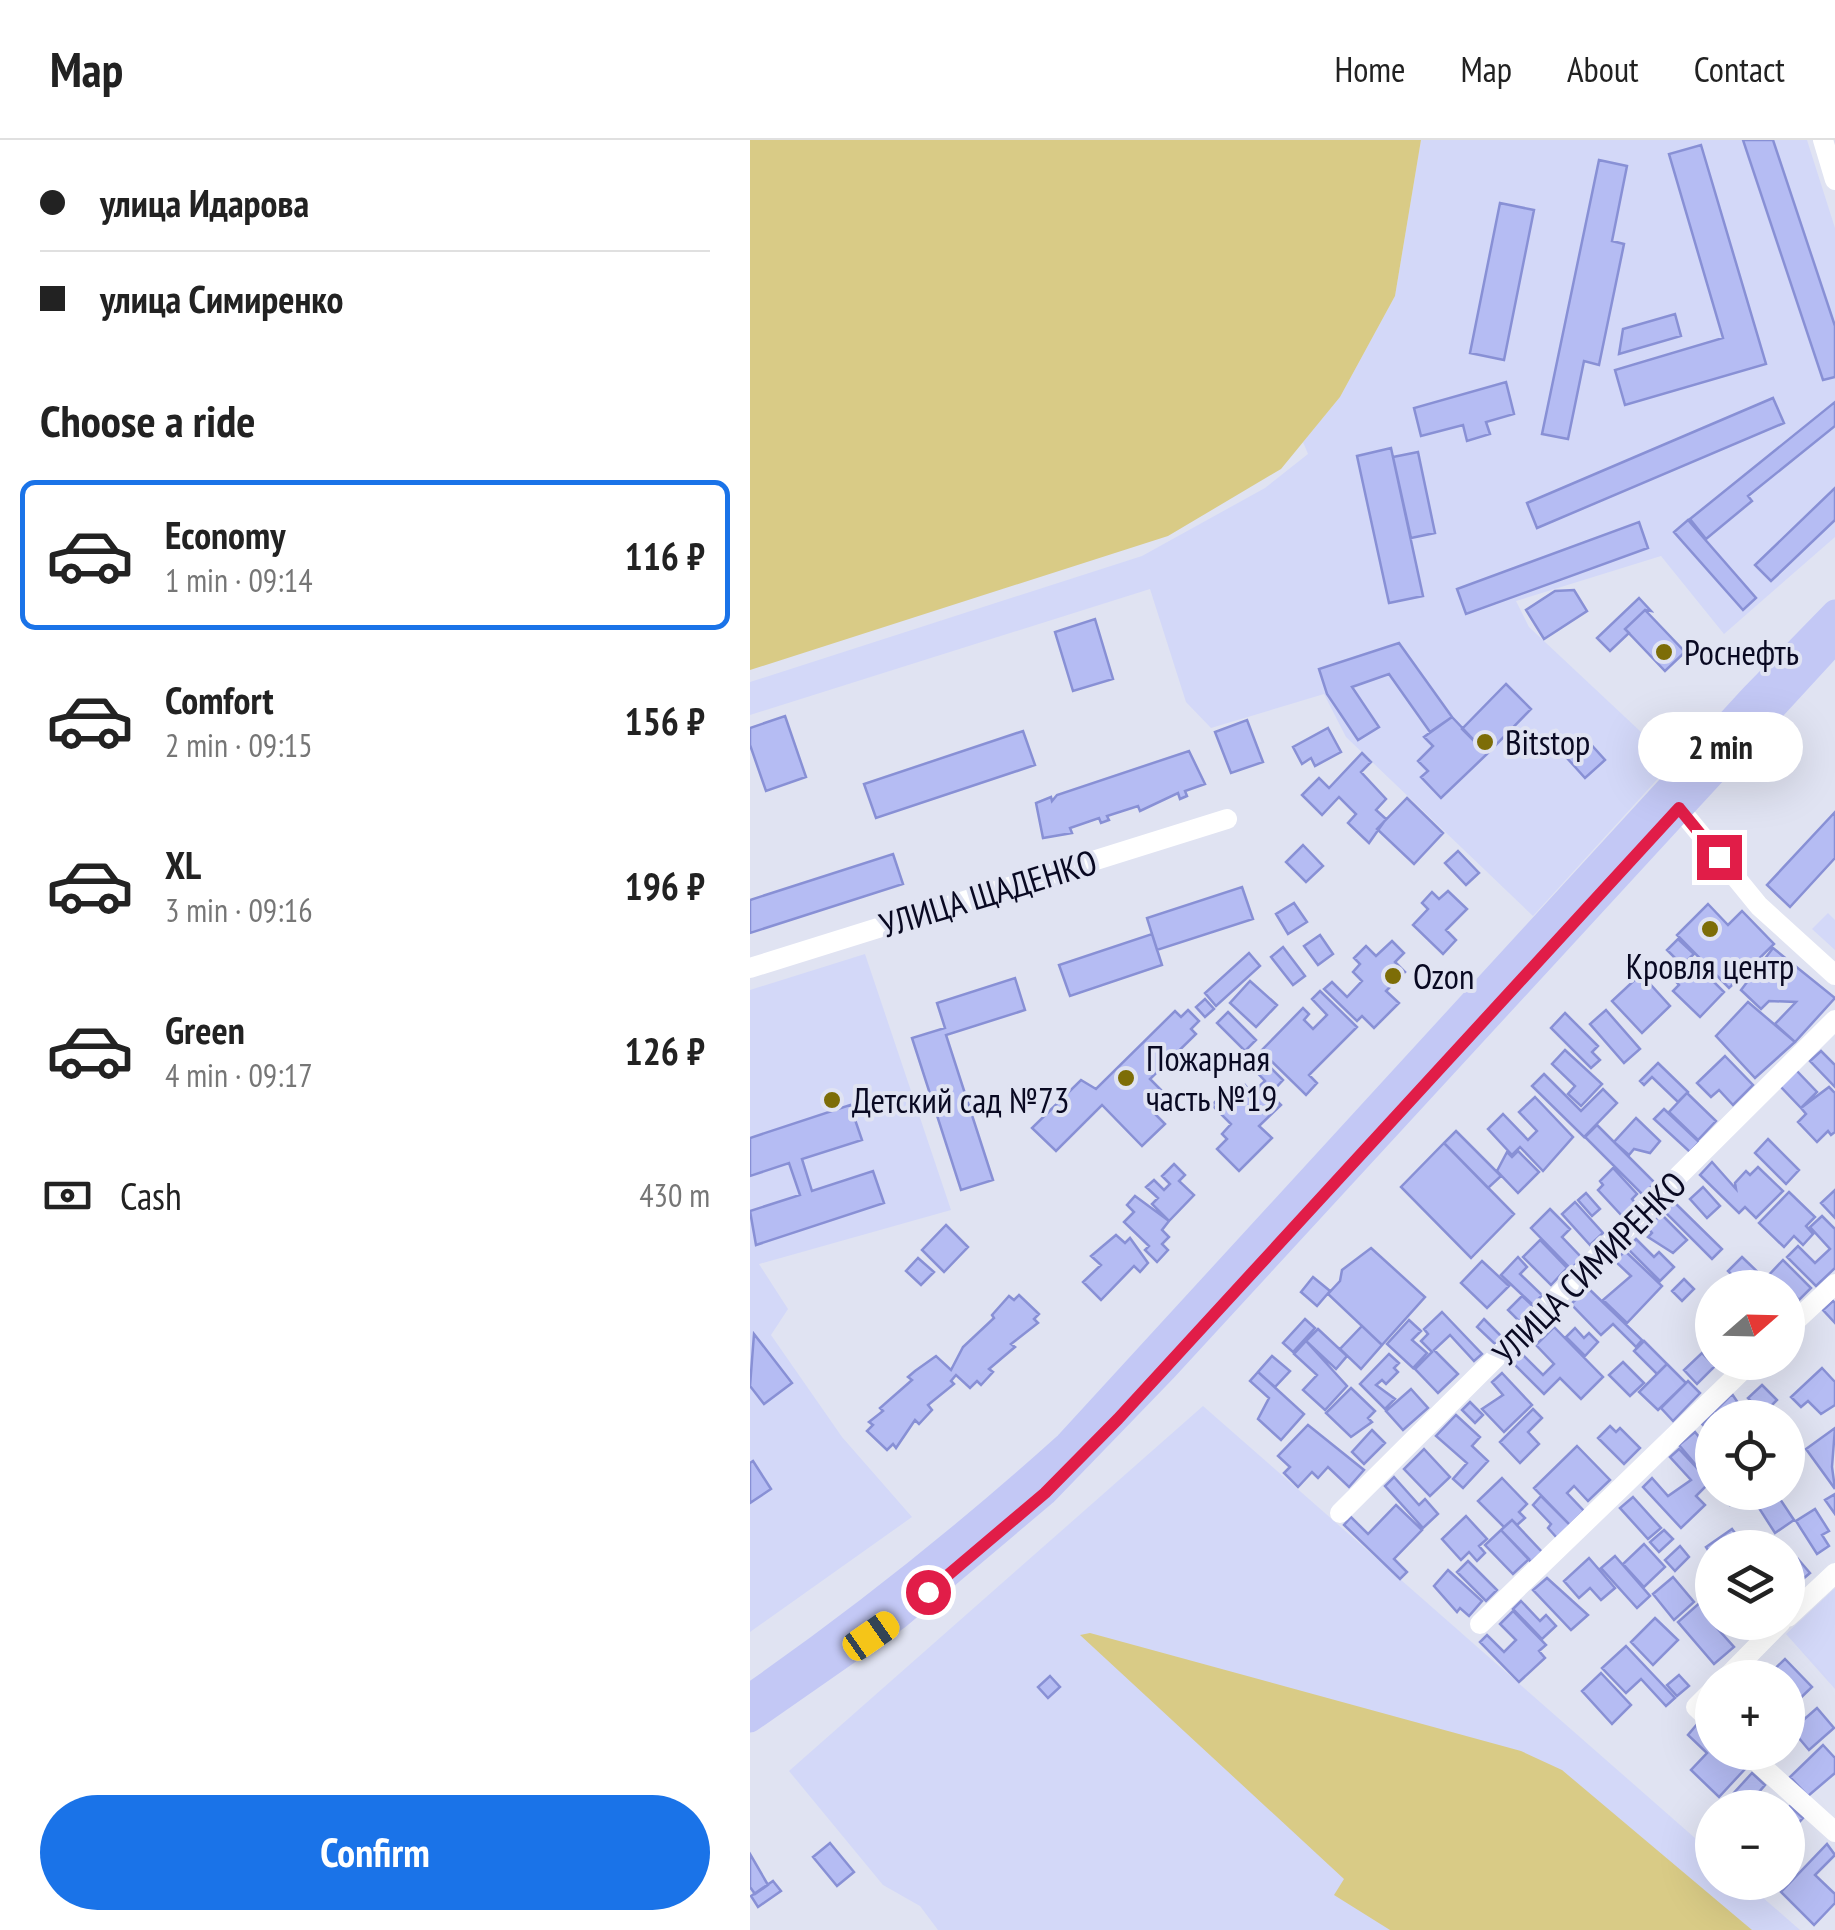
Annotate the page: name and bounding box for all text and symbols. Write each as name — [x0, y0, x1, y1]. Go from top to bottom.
text: Map — [50, 38, 123, 100]
text: Home — [1334, 46, 1406, 92]
text: Map — [1461, 46, 1512, 92]
text: About — [1567, 46, 1639, 92]
text: Contact — [1694, 46, 1785, 92]
text: улица Идарова — [100, 178, 309, 227]
text: улица Симиренко — [100, 274, 343, 323]
text: Choose a ride — [40, 391, 255, 449]
icon: car — [45, 510, 135, 600]
text: Economy — [165, 510, 285, 559]
text: 116 ₽ — [625, 531, 705, 580]
text: 1 min · 09:14 — [165, 559, 313, 601]
place label: Роснефть — [1684, 629, 1799, 675]
marker: Роснефть — [1653, 641, 1675, 663]
icon: car — [45, 675, 135, 765]
text: Comfort — [165, 675, 274, 724]
text: 156 ₽ — [625, 696, 705, 745]
callout: 2 min — [1636, 712, 1802, 782]
place label: Bitstop — [1505, 719, 1590, 765]
text: 2 min · 09:15 — [165, 724, 313, 766]
text: 2 min — [1688, 726, 1753, 768]
marker: Bitstop — [1474, 731, 1496, 753]
route end — [1697, 835, 1742, 880]
street label: УЛИЦА ЩАДЕНКО — [874, 838, 1102, 948]
icon: car — [45, 840, 135, 930]
text: XL — [165, 840, 201, 889]
text: 196 ₽ — [625, 861, 705, 910]
text: 3 min · 09:16 — [165, 889, 313, 931]
marker: Кровля центр — [1699, 918, 1721, 940]
place label: Кровля центр — [1626, 943, 1794, 989]
place label: Ozon — [1413, 953, 1474, 999]
marker: Ozon — [1382, 965, 1404, 987]
icon: car — [45, 1005, 135, 1095]
text: Green — [165, 1005, 245, 1054]
text: 126 ₽ — [625, 1026, 705, 1075]
place label: Пожарная часть №19 — [1146, 1035, 1277, 1121]
text: 4 min · 09:17 — [165, 1054, 313, 1096]
marker: Пожарная часть №19 — [1115, 1067, 1137, 1089]
place label: Детский сад №73 — [852, 1077, 1069, 1123]
marker: Детский сад №73 — [821, 1089, 843, 1111]
street label: УЛИЦА СИМИРЕНКО — [1482, 1161, 1696, 1375]
icon: cash — [40, 1168, 95, 1223]
text: Cash — [120, 1171, 182, 1220]
text: 430 m — [639, 1174, 710, 1216]
north arrow — [1695, 1270, 1805, 1380]
map controls — [1695, 1270, 1805, 1900]
button: locate — [1695, 1400, 1805, 1510]
button: layers — [1695, 1530, 1805, 1640]
route start — [906, 1570, 951, 1615]
car — [838, 1607, 904, 1665]
button: + — [1695, 1660, 1805, 1770]
button: − — [1695, 1790, 1805, 1900]
button: Confirm — [40, 1795, 710, 1910]

